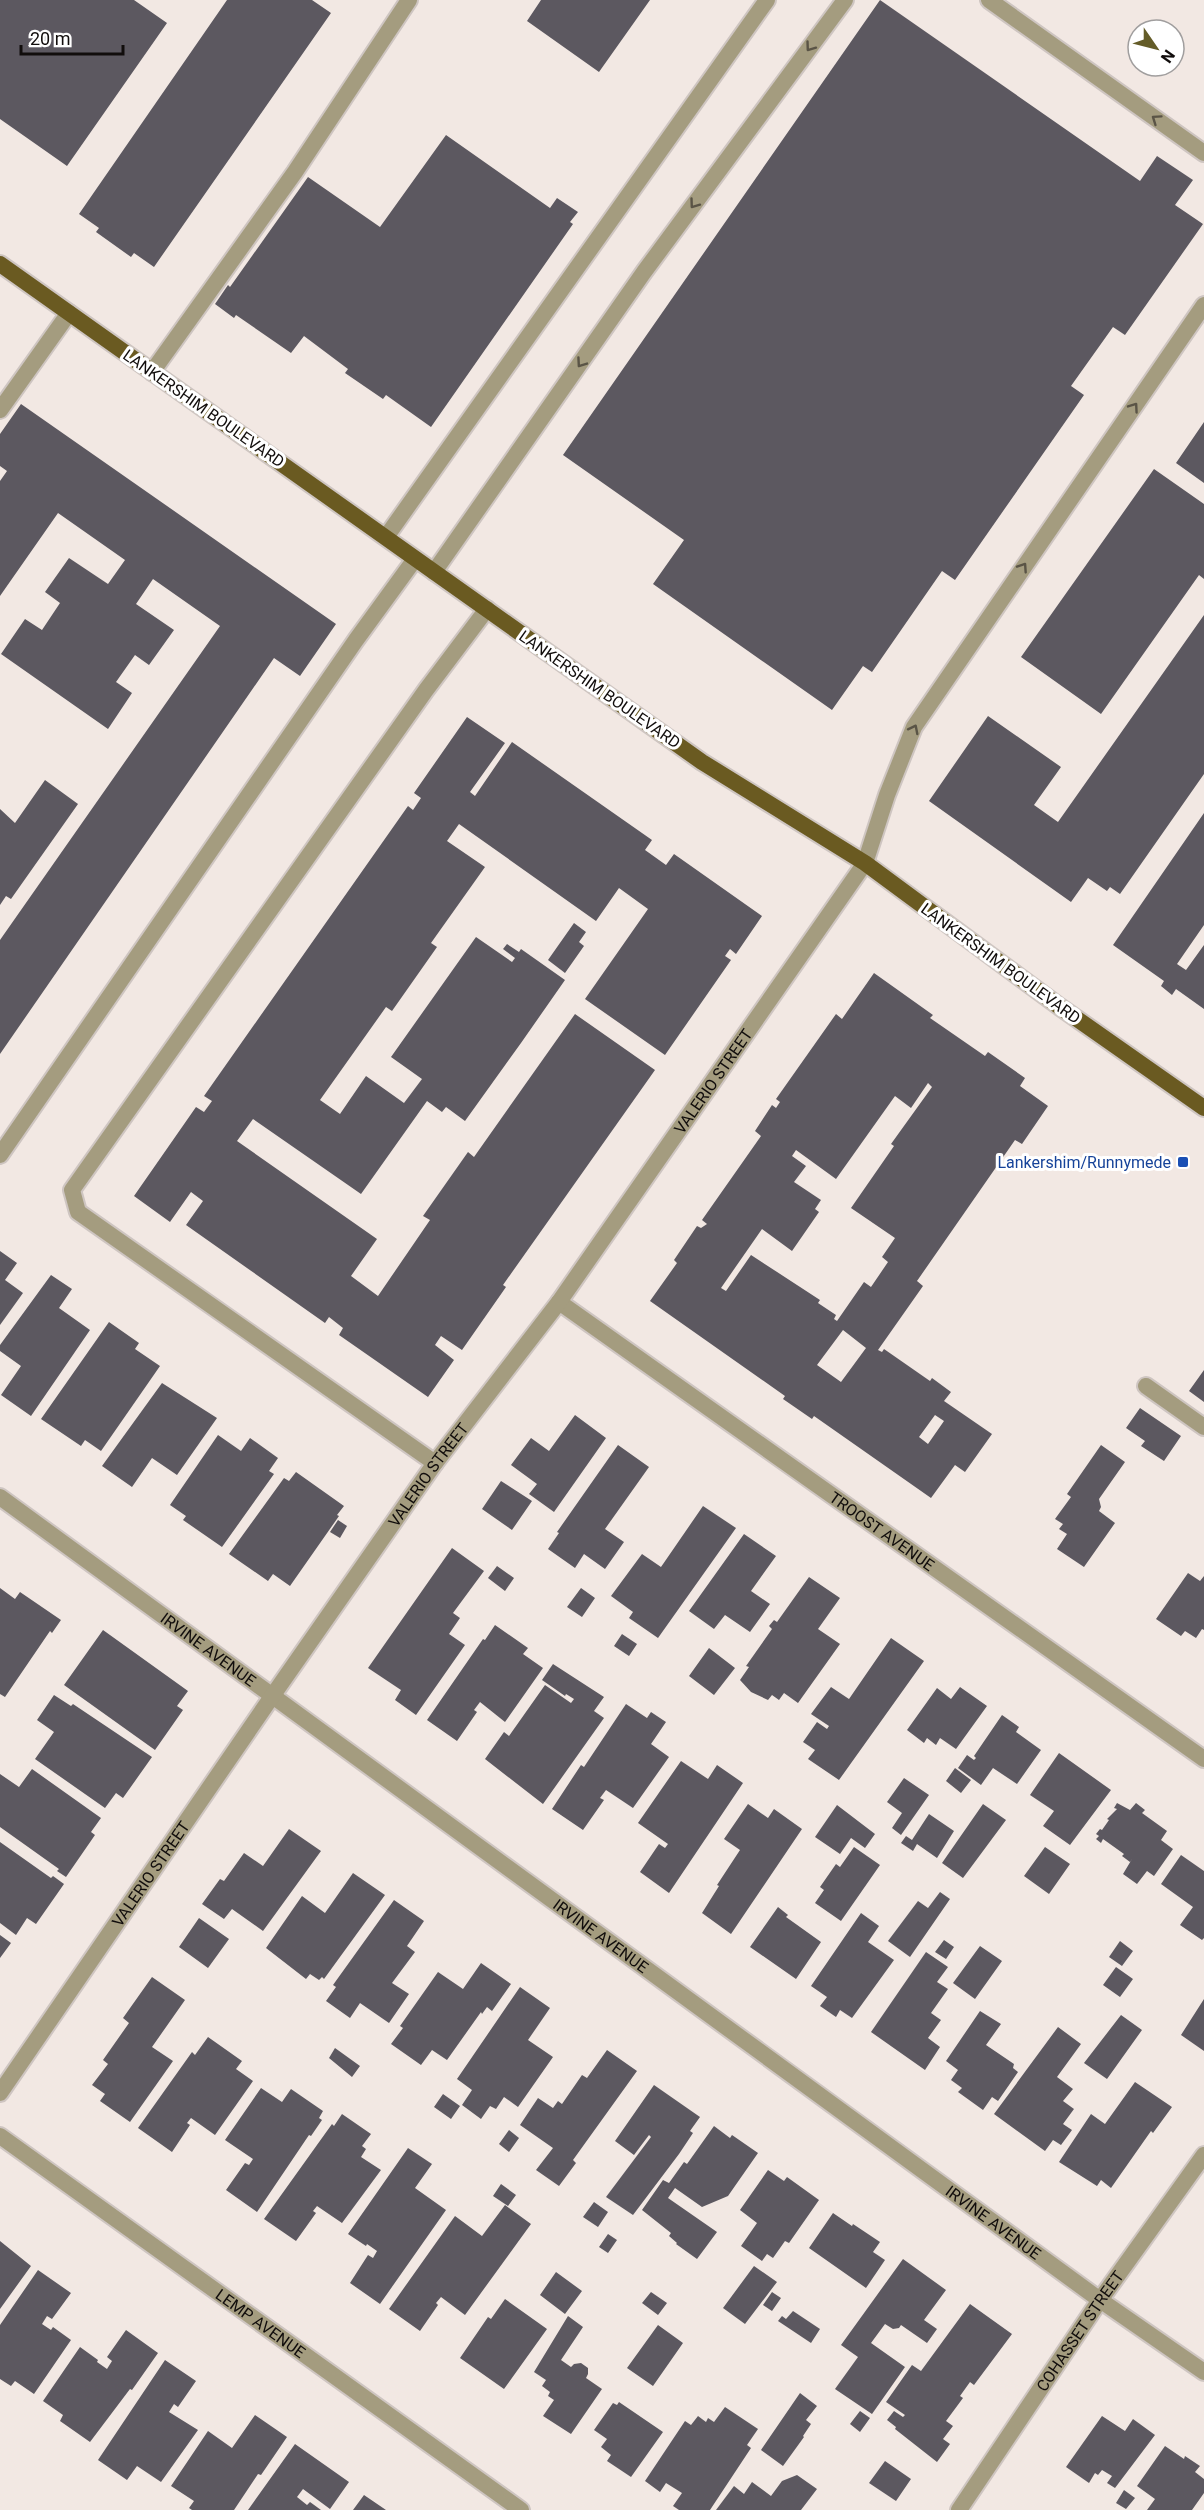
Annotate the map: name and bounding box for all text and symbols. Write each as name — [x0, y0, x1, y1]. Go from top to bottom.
scale bar — [21, 18, 123, 56]
north arrow — [1126, 18, 1186, 78]
text: 20 m — [30, 28, 70, 49]
one-way arrow — [806, 40, 817, 51]
text: N — [1157, 46, 1179, 66]
one-way arrow — [1152, 115, 1163, 126]
one-way arrow — [691, 197, 702, 208]
street label: LANKERSHIM BOULEVARD — [120, 345, 288, 471]
one-way arrow — [577, 356, 588, 367]
one-way arrow — [1127, 402, 1138, 413]
one-way arrow — [1015, 563, 1027, 573]
street label: LANKERSHIM BOULEVARD — [516, 626, 684, 752]
one-way arrow — [907, 725, 918, 735]
street label: LANKERSHIM BOULEVARD — [917, 899, 1084, 1028]
street label: VALERIO STREET — [670, 1025, 757, 1138]
place label: Lankershim/Runnymede — [997, 1153, 1171, 1172]
marker: Lankershim/Runnymede — [1176, 1155, 1190, 1169]
street label: VALERIO STREET — [384, 1419, 473, 1531]
street label: TROOST AVENUE — [826, 1488, 938, 1575]
street label: IRVINE AVENUE — [157, 1609, 259, 1691]
street label: VALERIO STREET — [108, 1817, 194, 1930]
street label: IRVINE AVENUE — [549, 1895, 652, 1977]
street label: IRVINE AVENUE — [942, 2182, 1044, 2264]
street label: COHASSET STREET — [1032, 2267, 1128, 2395]
street label: LEMP AVENUE — [212, 2285, 309, 2362]

